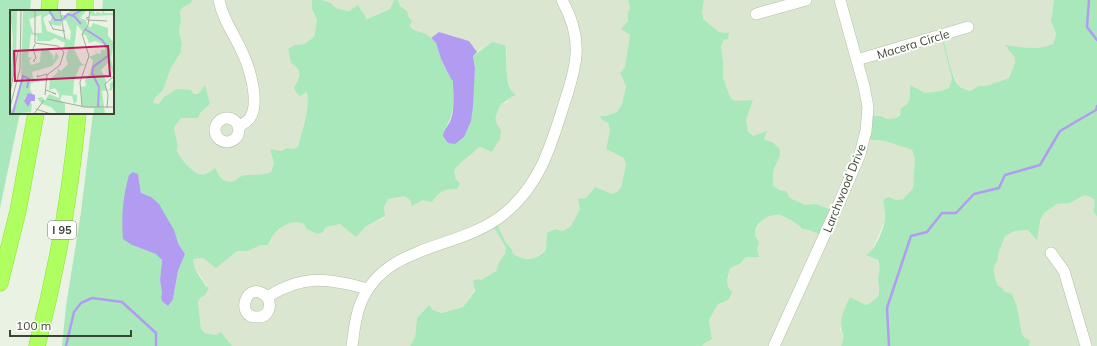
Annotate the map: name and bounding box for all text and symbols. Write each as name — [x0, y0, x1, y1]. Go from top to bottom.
inset map — [10, 10, 114, 114]
street label: Macera Circle — [875, 26, 951, 62]
street label: Larchwood Drive — [819, 141, 869, 235]
road number: I 95 — [48, 221, 76, 239]
scale bar — [10, 312, 131, 338]
text: 100 m — [16, 318, 51, 333]

